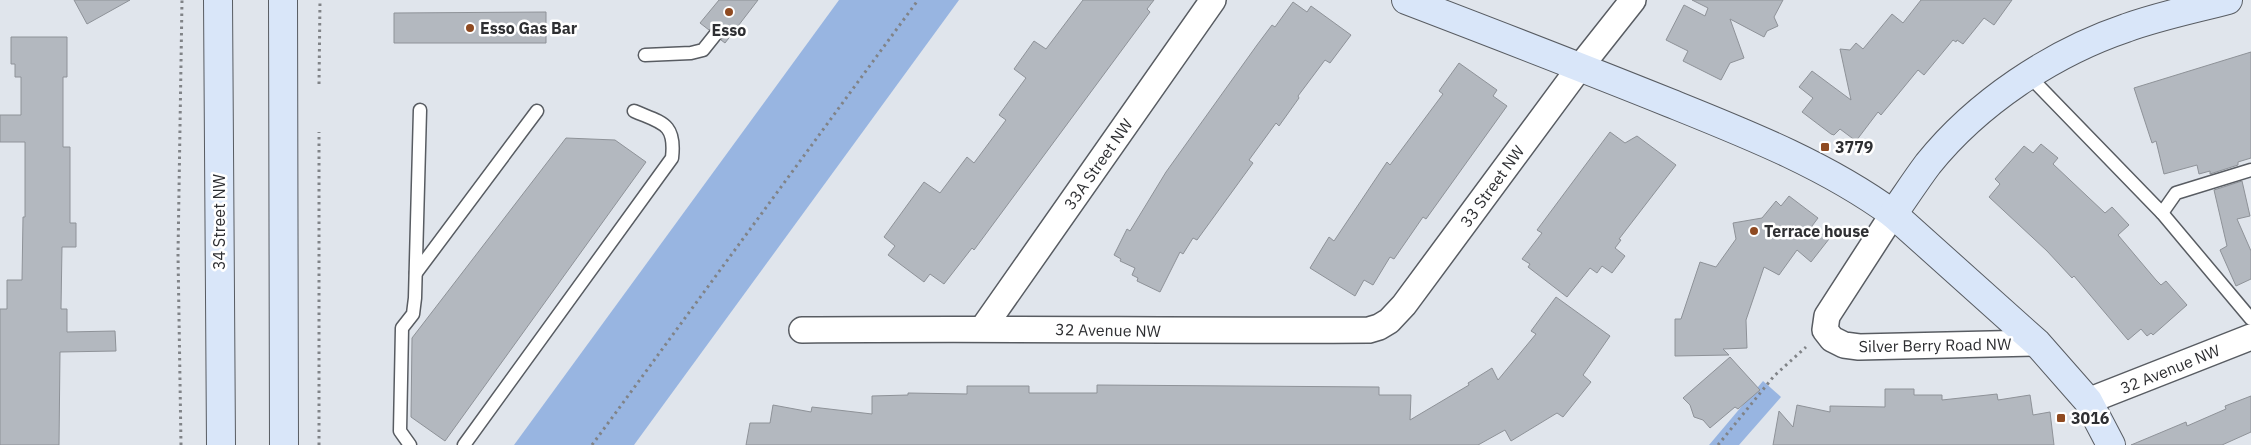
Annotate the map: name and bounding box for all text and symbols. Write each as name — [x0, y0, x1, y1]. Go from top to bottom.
marker: Esso — [723, 6, 735, 18]
place label: Esso Gas Bar — [480, 18, 578, 38]
place label: Esso — [712, 20, 746, 40]
marker: Esso Gas Bar — [464, 22, 476, 34]
street label: 33A Street NW — [1059, 115, 1137, 213]
place label: 3779 — [1835, 137, 1873, 157]
street label: 33 Street NW — [1456, 141, 1528, 231]
marker: 3779 — [1819, 141, 1831, 153]
street label: 34 Street NW — [209, 174, 229, 270]
place label: Terrace house — [1764, 221, 1869, 241]
marker: Terrace house — [1748, 225, 1760, 237]
street label: 32 Avenue NW — [1055, 319, 1161, 341]
street label: Silver Berry Road NW — [1858, 334, 2012, 356]
street label: 32 Avenue NW — [2117, 340, 2223, 398]
place label: 3016 — [2071, 408, 2110, 428]
marker: 3016 — [2055, 412, 2067, 424]

